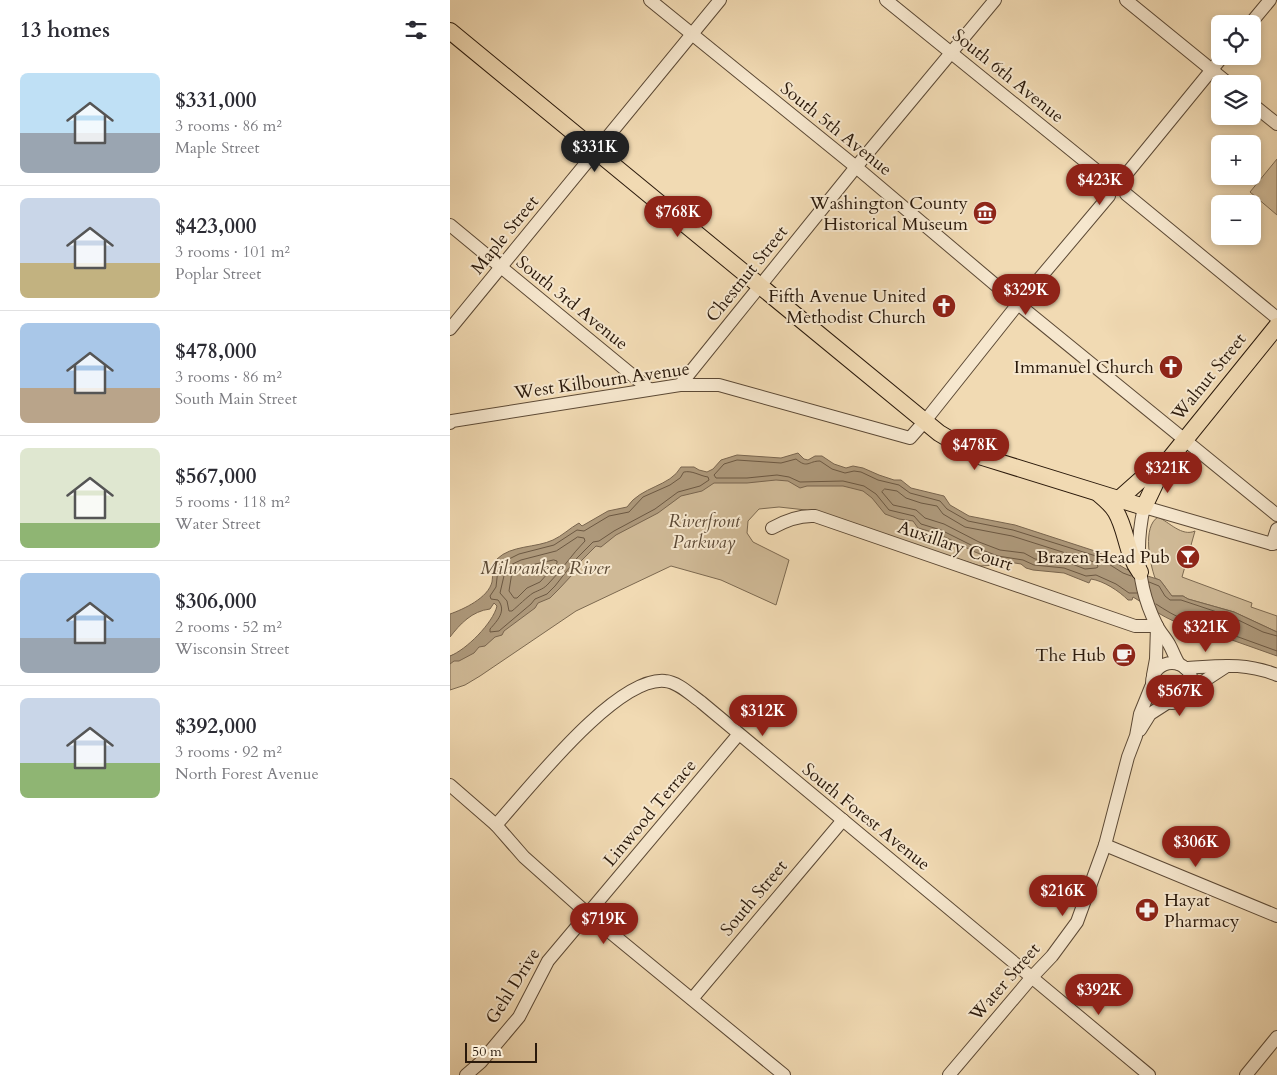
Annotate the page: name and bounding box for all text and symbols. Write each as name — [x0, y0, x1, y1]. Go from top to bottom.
map controls — [1211, 15, 1261, 245]
button: locate — [1211, 15, 1261, 65]
text: 13 homes — [20, 16, 110, 45]
icon: filters — [402, 16, 430, 44]
street label: South 6th Avenue — [947, 23, 1069, 129]
button: layers — [1211, 75, 1261, 125]
street label: South 5th Avenue — [775, 76, 897, 182]
text: $331,000 — [175, 86, 256, 115]
icon: home — [60, 93, 120, 153]
text: 3 rooms · 86 m² — [175, 115, 282, 137]
pin: $331K — [560, 130, 630, 173]
button: + — [1211, 135, 1261, 185]
text: $331K — [572, 136, 618, 158]
text: Maple Street — [175, 137, 260, 159]
pin: $423K — [1065, 164, 1135, 206]
text: $423K — [1077, 169, 1123, 191]
street label: Maple Street — [465, 190, 545, 280]
place label: Washington County Historical Museum — [809, 191, 969, 237]
button: − — [1211, 195, 1261, 245]
pin: $768K — [643, 196, 713, 238]
museum icon: Washington County Historical Museum — [972, 200, 998, 226]
text: $768K — [655, 201, 701, 223]
text: $423,000 — [175, 212, 256, 241]
icon: home — [60, 218, 120, 278]
street label: Chestnut Street — [700, 220, 794, 328]
text: 3 rooms · 101 m² — [175, 241, 290, 263]
street label: South 3rd Avenue — [511, 250, 633, 356]
text: Poplar Street — [175, 263, 261, 285]
pin: $329K — [991, 274, 1061, 316]
text: $329K — [1003, 279, 1049, 301]
place label: Fifth Avenue United Methodist Church — [768, 284, 926, 330]
church icon: Fifth Avenue United Methodist Church — [931, 293, 957, 319]
street label: Walnut Street — [1165, 328, 1252, 427]
text: $478,000 — [175, 337, 256, 366]
icon: home — [60, 343, 120, 403]
church icon: Immanuel Church — [1158, 354, 1184, 380]
place label: Immanuel Church — [1014, 355, 1154, 380]
street label: West Kilbourn Avenue — [512, 356, 691, 406]
text: 3 rooms · 86 m² — [175, 366, 282, 388]
text: South Main Street — [175, 388, 297, 410]
pin: $478K — [940, 428, 1010, 471]
text: $478K — [952, 434, 998, 456]
pin: $321K — [1133, 452, 1203, 494]
text: $321K — [1145, 457, 1191, 479]
text: $567,000 — [175, 462, 256, 491]
icon: home — [60, 468, 120, 528]
text: 5 rooms · 118 m² — [175, 491, 290, 513]
park label: Riverfront Parkway — [668, 509, 741, 555]
text: Water Street — [175, 513, 261, 535]
street label: Auxillary Court — [894, 515, 1016, 577]
bar icon: Brazen Head Pub — [1175, 544, 1201, 570]
place label: Brazen Head Pub — [1037, 545, 1170, 570]
water label: Milwaukee River — [480, 555, 611, 581]
text: $306,000 — [175, 587, 256, 616]
icon: home — [60, 593, 120, 653]
pin: $321K — [1171, 610, 1241, 653]
text: 2 rooms · 52 m² — [175, 616, 282, 638]
text: $321K — [1183, 616, 1229, 638]
text: Wisconsin Street — [175, 638, 289, 660]
cafe icon: The Hub — [1111, 642, 1137, 668]
place label: The Hub — [1035, 643, 1106, 668]
pin: $567K — [1145, 674, 1215, 717]
text: $567K — [1157, 680, 1203, 702]
pin: $312K — [728, 694, 798, 737]
text: $312K — [740, 700, 786, 722]
text: $392,000 — [175, 712, 256, 741]
icon: home — [60, 718, 120, 778]
text: 3 rooms · 92 m² — [175, 741, 282, 763]
street label: Linwood Terrace — [598, 754, 702, 872]
street label: South Forest Avenue — [796, 757, 936, 877]
text: North Forest Avenue — [175, 763, 319, 785]
pin: $306K — [1161, 826, 1231, 868]
text: $306K — [1173, 831, 1219, 853]
street label: South Street — [715, 854, 793, 941]
pin: $216K — [1028, 874, 1098, 917]
text: $216K — [1040, 880, 1086, 902]
place label: Hayat Pharmacy — [1164, 888, 1240, 934]
pharmacy icon: Hayat Pharmacy — [1134, 897, 1160, 923]
pin: $719K — [569, 902, 639, 945]
text: $719K — [581, 908, 627, 930]
street label: Water Street — [963, 937, 1046, 1027]
street label: Gehl Drive — [480, 943, 546, 1029]
pin: $392K — [1064, 974, 1134, 1016]
text: $392K — [1076, 979, 1122, 1001]
scale bar — [465, 1040, 538, 1063]
text: 50 m — [472, 1042, 502, 1061]

